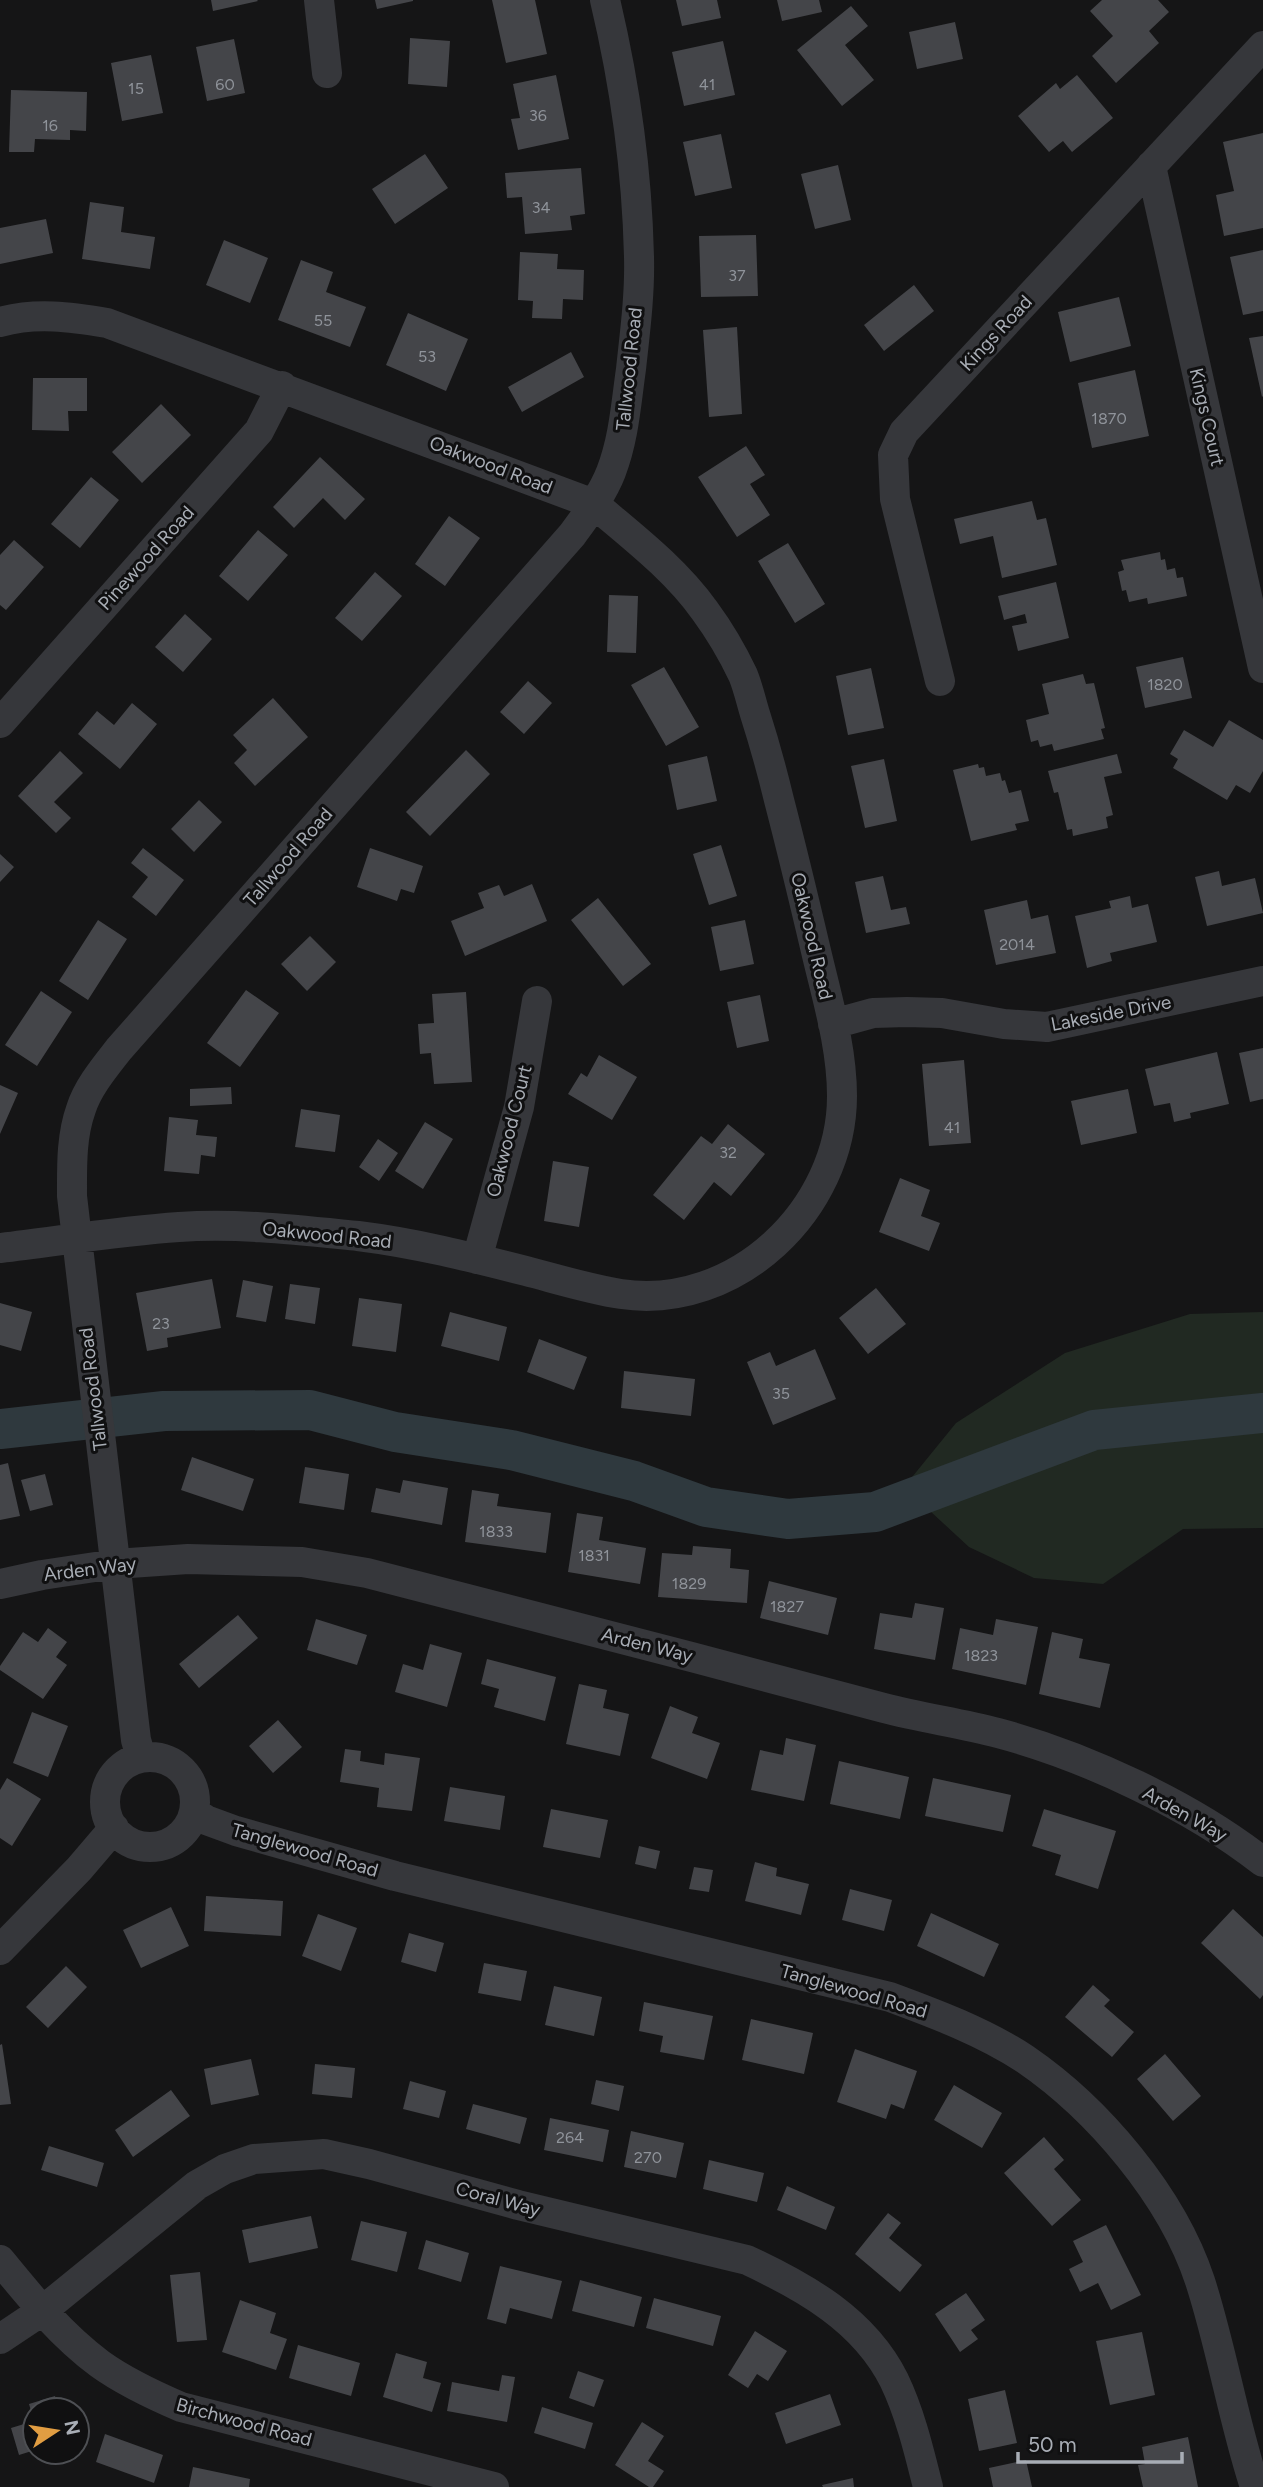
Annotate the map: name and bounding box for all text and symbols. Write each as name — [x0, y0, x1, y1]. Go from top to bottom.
house number: 60 — [215, 75, 235, 94]
house number: 41 — [699, 75, 715, 94]
house number: 15 — [128, 79, 144, 98]
house number: 36 — [529, 106, 547, 125]
house number: 16 — [42, 116, 58, 135]
house number: 34 — [532, 198, 550, 217]
house number: 37 — [728, 266, 746, 285]
street label: Kings Road — [955, 290, 1037, 376]
street label: Tallwood Road — [611, 306, 647, 432]
house number: 55 — [314, 311, 332, 330]
house number: 53 — [418, 347, 436, 366]
street label: Kings Court — [1185, 366, 1229, 468]
house number: 1870 — [1091, 409, 1127, 428]
street label: Oakwood Road — [426, 431, 556, 499]
street label: Pinewood Road — [93, 501, 199, 615]
house number: 1820 — [1147, 675, 1183, 694]
street label: Tallwood Road — [239, 803, 337, 911]
street label: Oakwood Road — [786, 870, 838, 1002]
house number: 2014 — [999, 935, 1035, 954]
street label: Lakeside Drive — [1049, 990, 1173, 1036]
street label: Oakwood Court — [481, 1063, 537, 1199]
house number: 41 — [944, 1118, 960, 1137]
house number: 32 — [719, 1143, 737, 1162]
street label: Oakwood Road — [261, 1217, 393, 1253]
house number: 23 — [152, 1314, 170, 1333]
street label: Tallwood Road — [74, 1326, 112, 1452]
house number: 35 — [772, 1384, 790, 1403]
house number: 1833 — [479, 1522, 513, 1541]
house number: 1831 — [578, 1546, 610, 1565]
street label: Arden Way — [42, 1552, 138, 1586]
house number: 1829 — [672, 1574, 706, 1593]
house number: 1827 — [770, 1597, 804, 1616]
street label: Arden Way — [599, 1623, 695, 1667]
house number: 1823 — [964, 1646, 998, 1665]
street label: Arden Way — [1139, 1781, 1231, 1847]
street label: Tanglewood Road — [229, 1818, 381, 1882]
street label: Tanglewood Road — [778, 1959, 930, 2023]
house number: 264 — [556, 2128, 584, 2147]
house number: 270 — [634, 2148, 662, 2167]
street label: Coral Way — [453, 2177, 543, 2221]
street label: Birchwood Road — [174, 2393, 314, 2451]
north arrow — [21, 2396, 91, 2466]
text: N — [59, 2418, 85, 2437]
scale bar — [1018, 2420, 1182, 2464]
text: 50 m — [1028, 2432, 1077, 2457]

